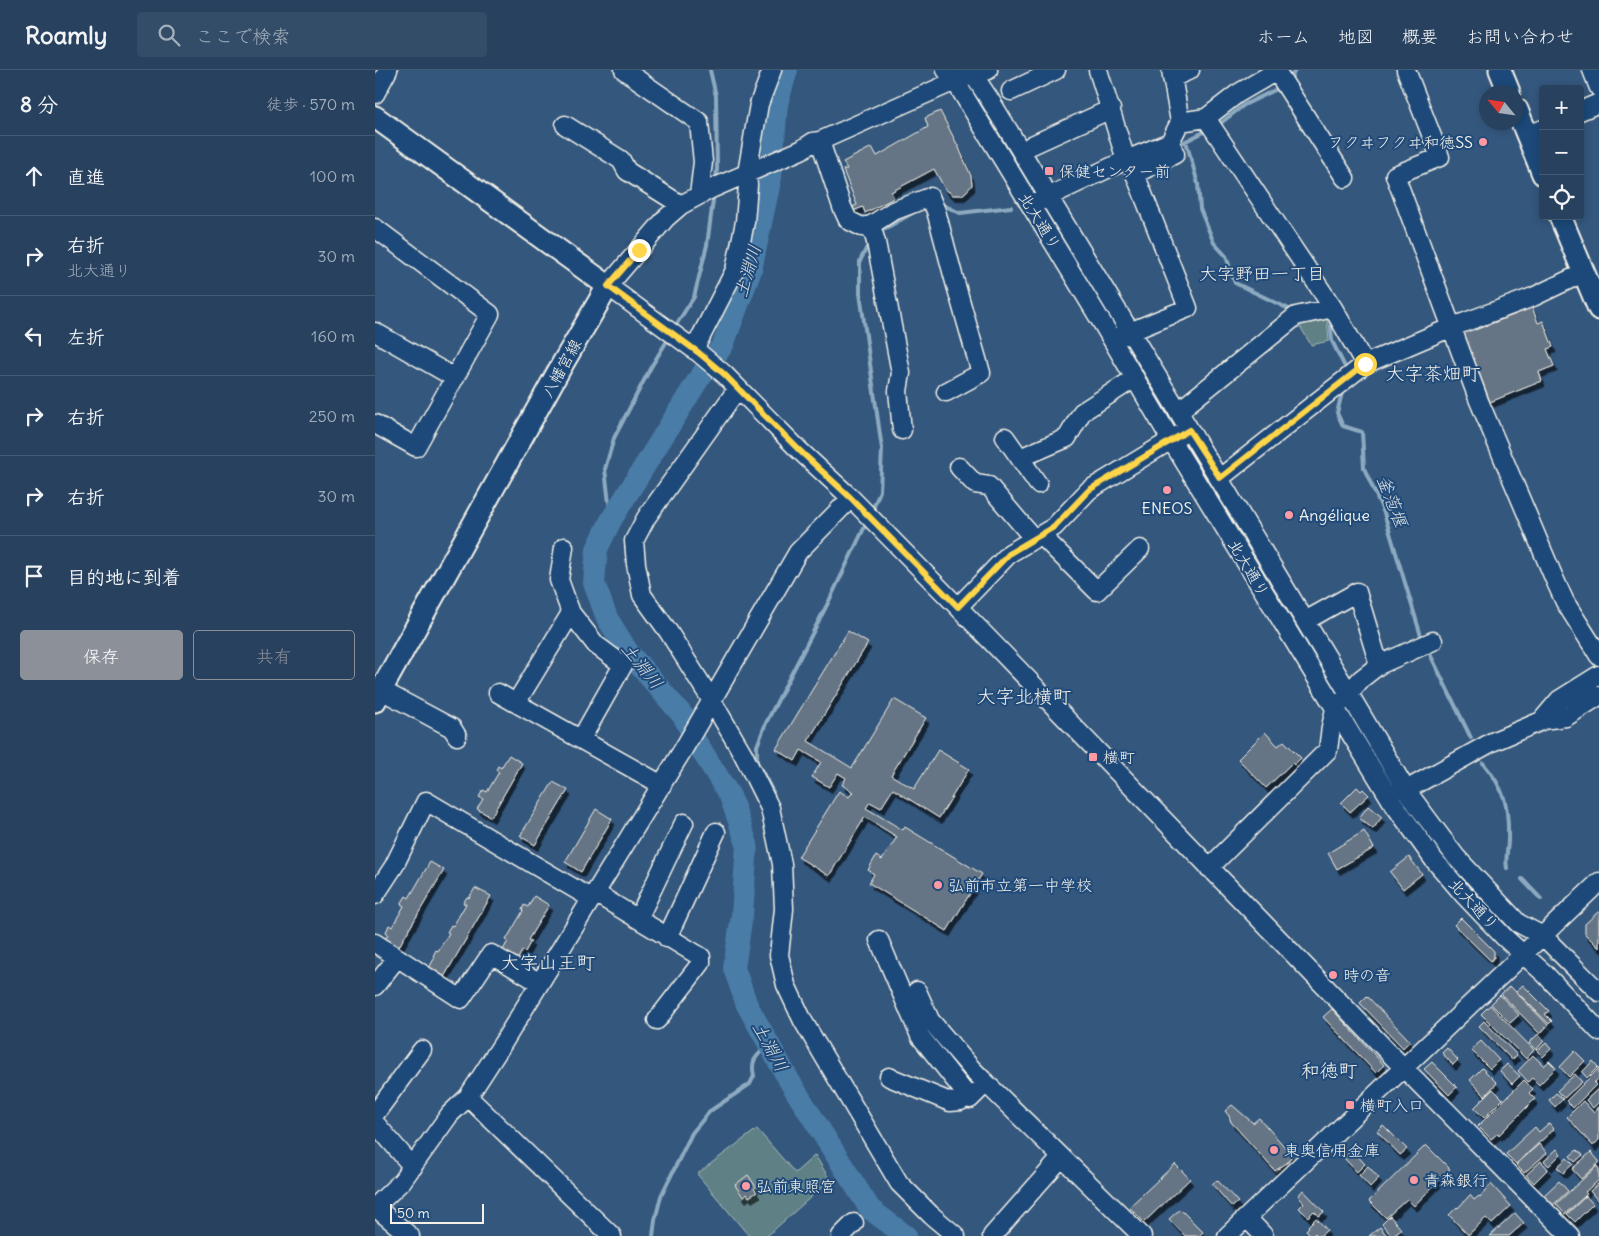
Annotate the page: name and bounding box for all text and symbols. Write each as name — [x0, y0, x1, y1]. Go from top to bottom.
search box — [137, 12, 487, 57]
text: Roamly — [25, 20, 107, 50]
icon: search — [155, 21, 183, 49]
text: ここで検索 — [195, 24, 290, 48]
text: ホーム — [1257, 25, 1310, 48]
text: 地図 — [1338, 25, 1374, 48]
text: 概要 — [1402, 25, 1438, 48]
text: お問い合わせ — [1466, 25, 1574, 48]
north arrow — [1479, 85, 1524, 130]
map controls — [1539, 85, 1584, 220]
button: + — [1539, 85, 1584, 130]
text: 8 分 — [20, 91, 58, 118]
text: 徒歩 · 570 m — [266, 94, 355, 114]
button: − — [1539, 130, 1584, 175]
place label: フクヰフクヰ和徳SS — [1328, 132, 1473, 152]
marker: フクヰフクヰ和徳SS — [1477, 136, 1489, 148]
place label: 保健センター前 — [1059, 161, 1170, 181]
icon: ahead — [20, 162, 48, 190]
text: 直進 — [67, 165, 105, 189]
marker: 保健センター前 — [1043, 165, 1055, 177]
text: 100 m — [310, 166, 355, 186]
button: locate — [1539, 175, 1584, 220]
street label: 北大通り — [1015, 189, 1065, 253]
text: 右折 — [67, 233, 105, 257]
route end — [628, 239, 651, 262]
icon: right — [20, 242, 48, 270]
water label: 土淵川 — [729, 242, 766, 300]
text: 30 m — [318, 246, 355, 266]
text: 北大通り — [67, 260, 131, 280]
district label: 大字野田一丁目 — [1199, 262, 1325, 285]
icon: left — [20, 322, 48, 350]
text: 左折 — [67, 325, 105, 349]
text: 160 m — [311, 326, 355, 346]
street label: 八幡宮線 — [537, 335, 585, 401]
route start — [1354, 353, 1377, 376]
district label: 大字茶畑町 — [1385, 361, 1481, 385]
icon: right — [20, 402, 48, 430]
text: 右折 — [67, 405, 105, 429]
text: 250 m — [309, 406, 355, 426]
water label: 釜萢堰 — [1372, 471, 1414, 532]
icon: right — [20, 482, 48, 510]
marker: ENEOS — [1161, 484, 1173, 496]
text: 右折 — [67, 485, 105, 509]
text: 30 m — [318, 486, 355, 506]
place label: ENEOS — [1142, 498, 1193, 518]
place label: Angélique — [1299, 505, 1370, 525]
marker: Angélique — [1283, 509, 1295, 521]
street label: 北大通り — [1224, 535, 1274, 601]
icon: arrive — [20, 562, 48, 590]
text: 目的地に到着 — [67, 565, 181, 589]
button: 保存 — [20, 630, 183, 680]
button: 共有 — [193, 630, 355, 680]
water label: 土淵川 — [616, 637, 668, 694]
district label: 大字北横町 — [976, 684, 1072, 708]
place label: 横町 — [1103, 747, 1135, 767]
marker: 横町 — [1087, 751, 1099, 763]
street label: 北大通り — [1445, 874, 1503, 934]
place label: 弘前市立第一中学校 — [948, 875, 1092, 895]
marker: 弘前市立第一中学校 — [932, 879, 944, 891]
district label: 大字山王町 — [500, 950, 596, 974]
place label: 時の音 — [1343, 965, 1391, 985]
marker: 時の音 — [1327, 969, 1339, 981]
water label: 土淵川 — [747, 1018, 794, 1076]
district label: 和徳町 — [1300, 1058, 1358, 1082]
place label: 横町入口 — [1360, 1095, 1424, 1115]
marker: 横町入口 — [1344, 1099, 1356, 1111]
place label: 東奥信用金庫 — [1284, 1140, 1380, 1160]
marker: 東奥信用金庫 — [1268, 1144, 1280, 1156]
place label: 青森銀行 — [1424, 1170, 1488, 1190]
marker: 青森銀行 — [1408, 1174, 1420, 1186]
place label: 弘前東照宮 — [756, 1176, 836, 1196]
marker: 弘前東照宮 — [740, 1180, 752, 1192]
scale bar — [390, 1201, 484, 1224]
text: 50 m — [397, 1204, 430, 1222]

